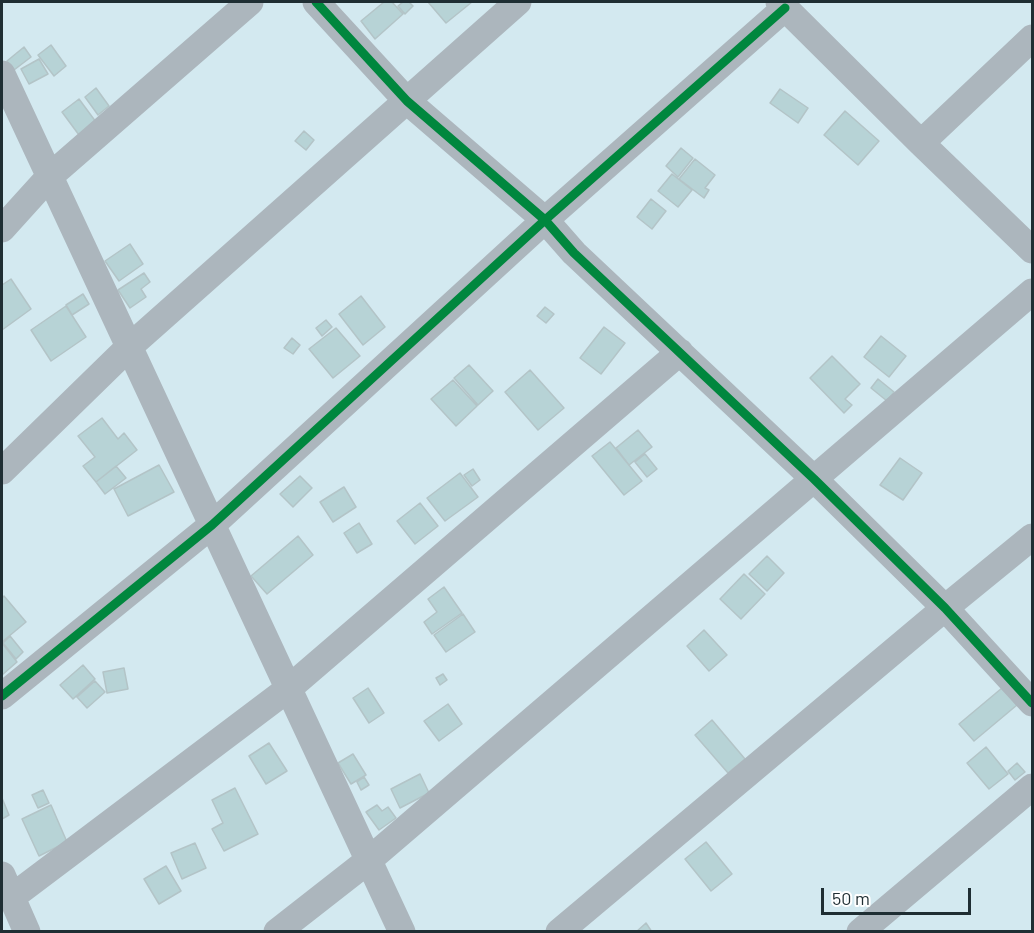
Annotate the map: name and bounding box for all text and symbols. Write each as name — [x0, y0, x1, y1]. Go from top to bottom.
scale bar — [824, 876, 974, 914]
text: 50 m — [832, 887, 870, 909]

